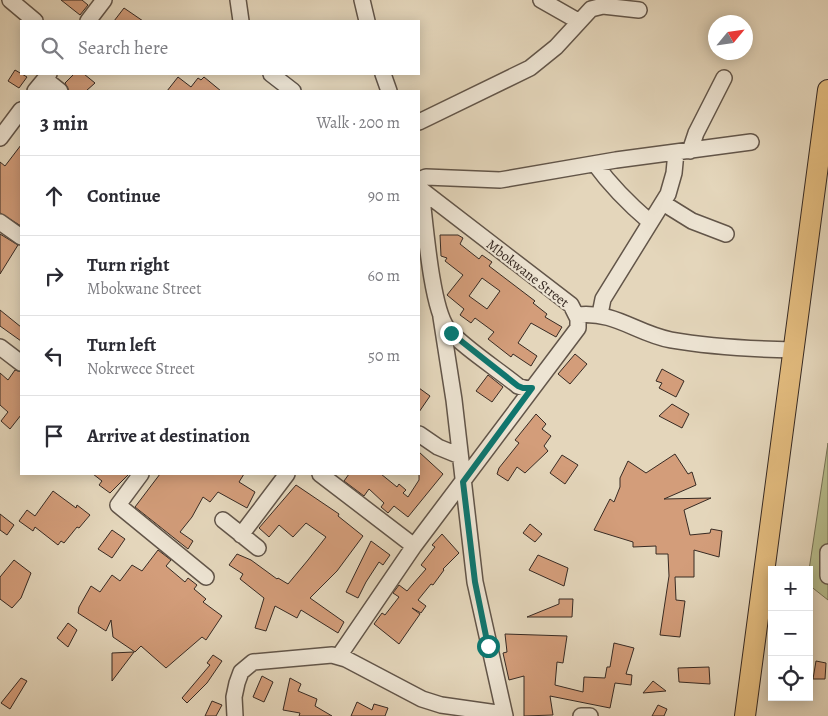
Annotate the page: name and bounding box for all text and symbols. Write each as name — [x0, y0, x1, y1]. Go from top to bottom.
north arrow — [708, 15, 753, 60]
search box — [20, 20, 420, 75]
icon: search — [38, 34, 66, 62]
text: Search here — [78, 35, 168, 61]
text: 3 min — [40, 109, 88, 137]
text: Walk · 200 m — [316, 112, 400, 134]
icon: ahead — [40, 182, 68, 210]
text: Continue — [87, 183, 161, 209]
text: 90 m — [368, 185, 400, 207]
street label: Mbokwane Street — [482, 235, 573, 312]
text: Turn right — [87, 252, 169, 278]
icon: right — [40, 262, 68, 290]
text: 60 m — [368, 265, 400, 287]
text: Mbokwane Street — [87, 278, 202, 300]
route end — [440, 322, 463, 345]
text: Turn left — [87, 332, 156, 358]
icon: left — [40, 342, 68, 370]
text: 50 m — [368, 345, 400, 367]
text: Nokrwece Street — [87, 358, 195, 380]
icon: arrive — [40, 422, 68, 450]
text: Arrive at destination — [87, 423, 250, 449]
map controls — [768, 566, 813, 701]
button: + — [768, 566, 813, 611]
button: − — [768, 611, 813, 656]
route start — [477, 635, 500, 658]
button: locate — [768, 656, 813, 701]

